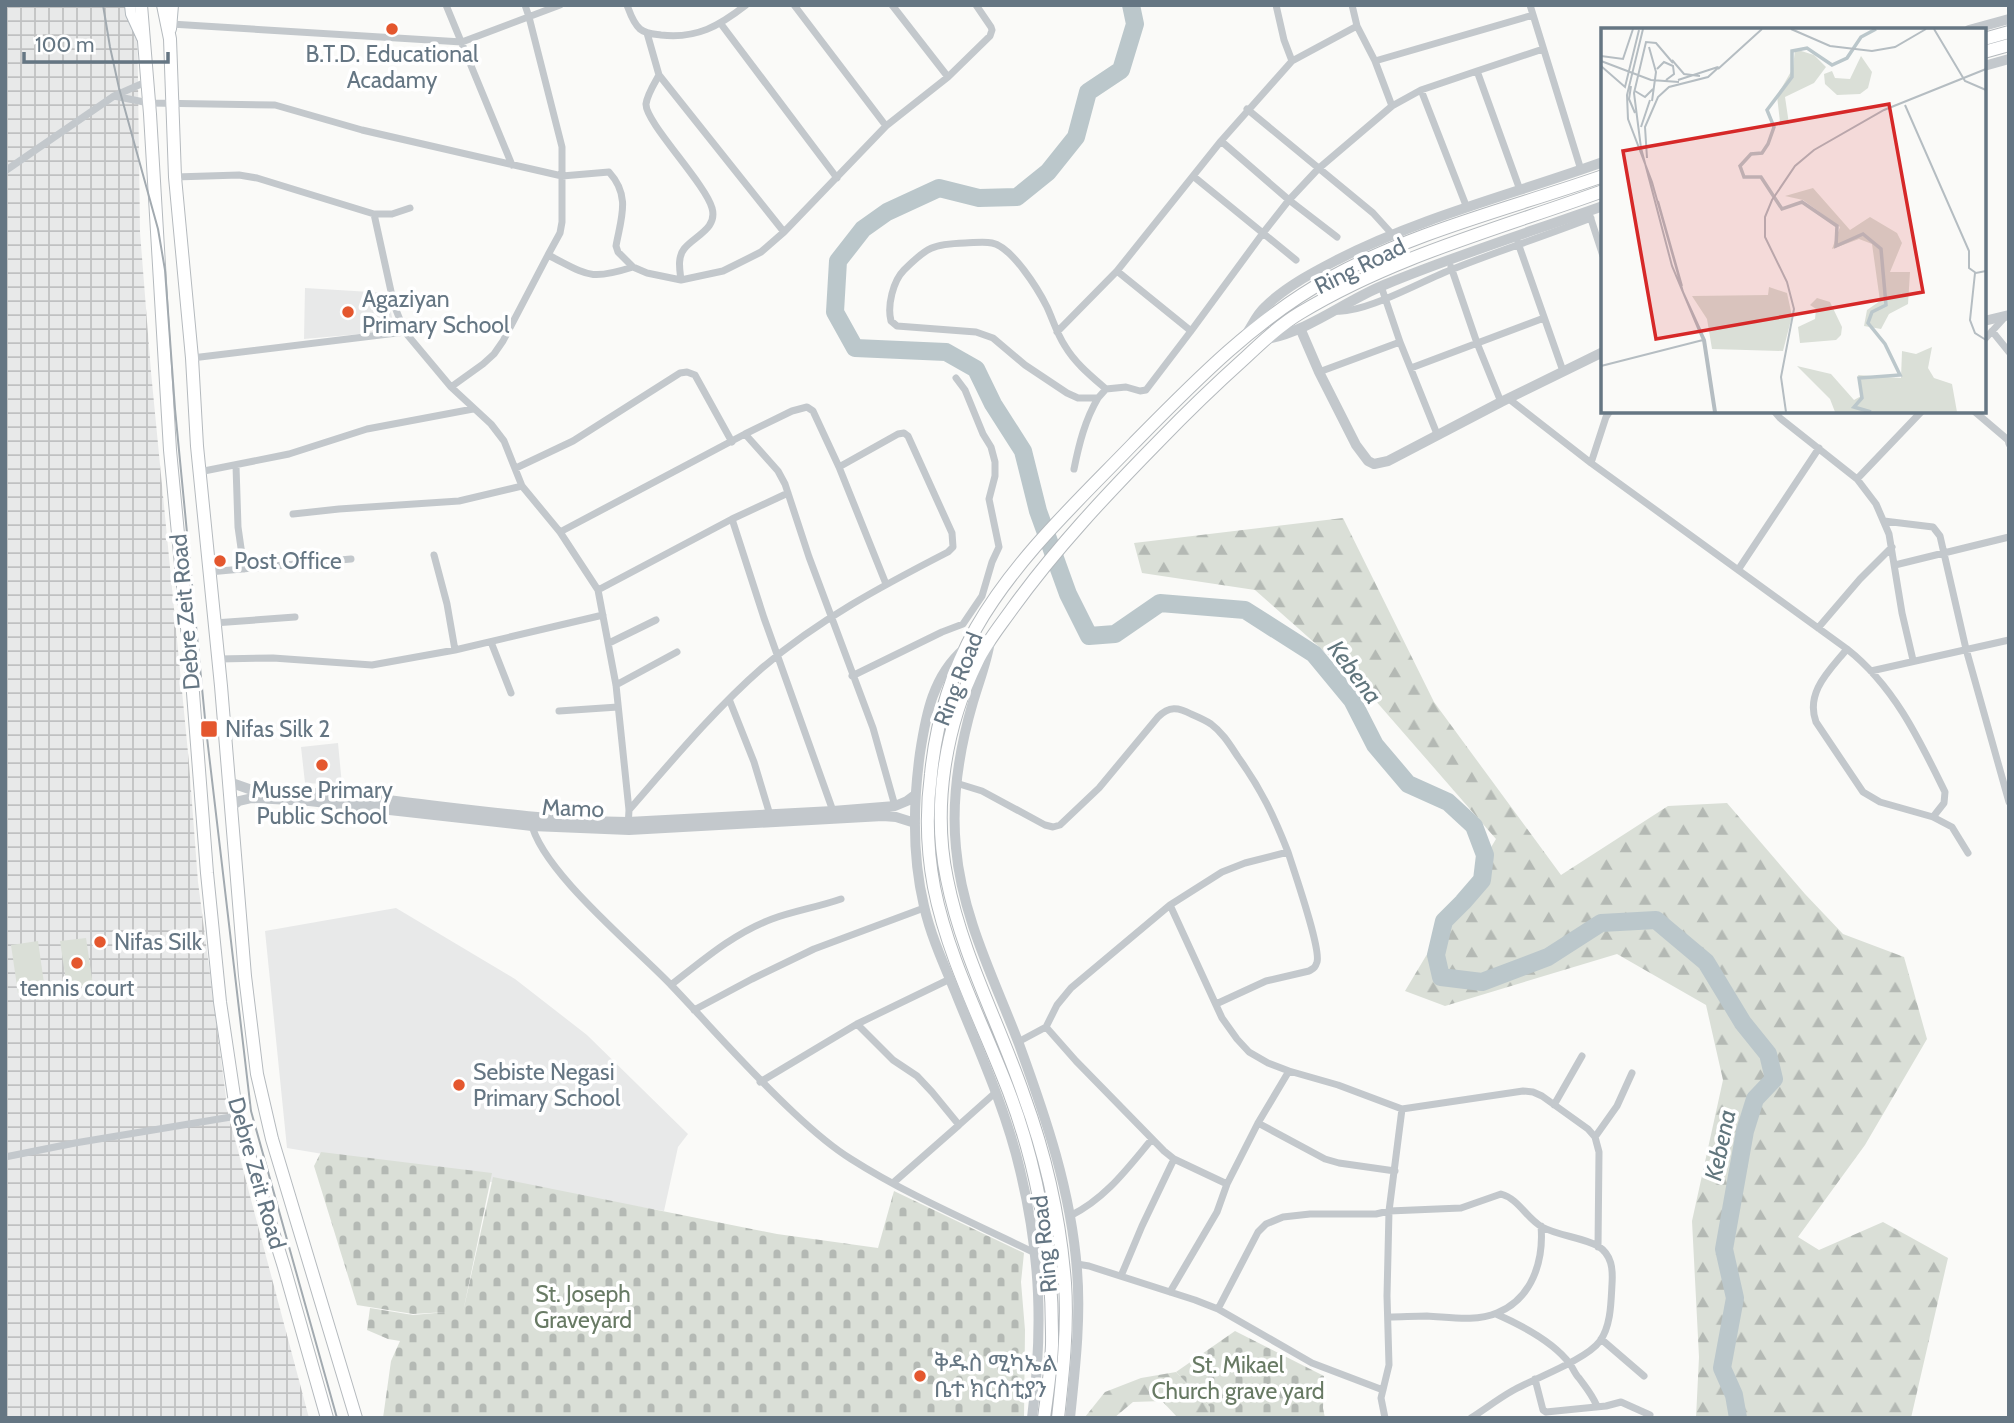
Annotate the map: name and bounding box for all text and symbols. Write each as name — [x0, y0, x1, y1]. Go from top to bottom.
scale bar — [24, 21, 168, 65]
marker: B.T.D. Educational Acadamy — [384, 21, 400, 37]
inset map — [1601, 28, 1986, 413]
text: 100 m — [35, 32, 94, 57]
place label: B.T.D. Educational Acadamy — [305, 40, 479, 94]
street label: Ring Road — [1310, 232, 1410, 300]
place label: Agaziyan Primary School — [362, 285, 510, 339]
marker: Agaziyan Primary School — [340, 304, 356, 320]
street label: Debre Zeit Road — [164, 533, 206, 691]
place label: Post Office — [234, 547, 342, 575]
marker: Post Office — [212, 553, 228, 569]
street label: Ring Road — [927, 628, 989, 730]
water label: Kebena — [1322, 634, 1388, 710]
place label: Nifas Silk 2 — [225, 715, 330, 743]
marker: Nifas Silk 2 — [199, 719, 219, 739]
marker: Musse Primary Public School — [314, 757, 330, 773]
place label: Musse Primary Public School — [251, 776, 393, 830]
street label: Mamo — [541, 793, 605, 823]
place label: Nifas Silk — [114, 928, 203, 956]
marker: Nifas Silk — [92, 934, 108, 950]
marker: tennis court — [69, 955, 85, 971]
place label: tennis court — [20, 974, 135, 1002]
place label: Sebiste Negasi Primary School — [473, 1058, 621, 1112]
marker: Sebiste Negasi Primary School — [451, 1077, 467, 1093]
street label: Debre Zeit Road — [222, 1094, 292, 1252]
water label: Kebena — [1698, 1107, 1742, 1183]
street label: Ring Road — [1025, 1194, 1063, 1294]
park label: St. Joseph Graveyard — [534, 1280, 632, 1334]
place label: ቅዱስ ሚካኤል ቤተ ክርስቲያን — [934, 1349, 1057, 1403]
park label: St. Mikael Church grave yard — [1151, 1351, 1325, 1405]
marker: ቅዱስ ሚካኤል ቤተ ክርስቲያን — [912, 1368, 928, 1384]

